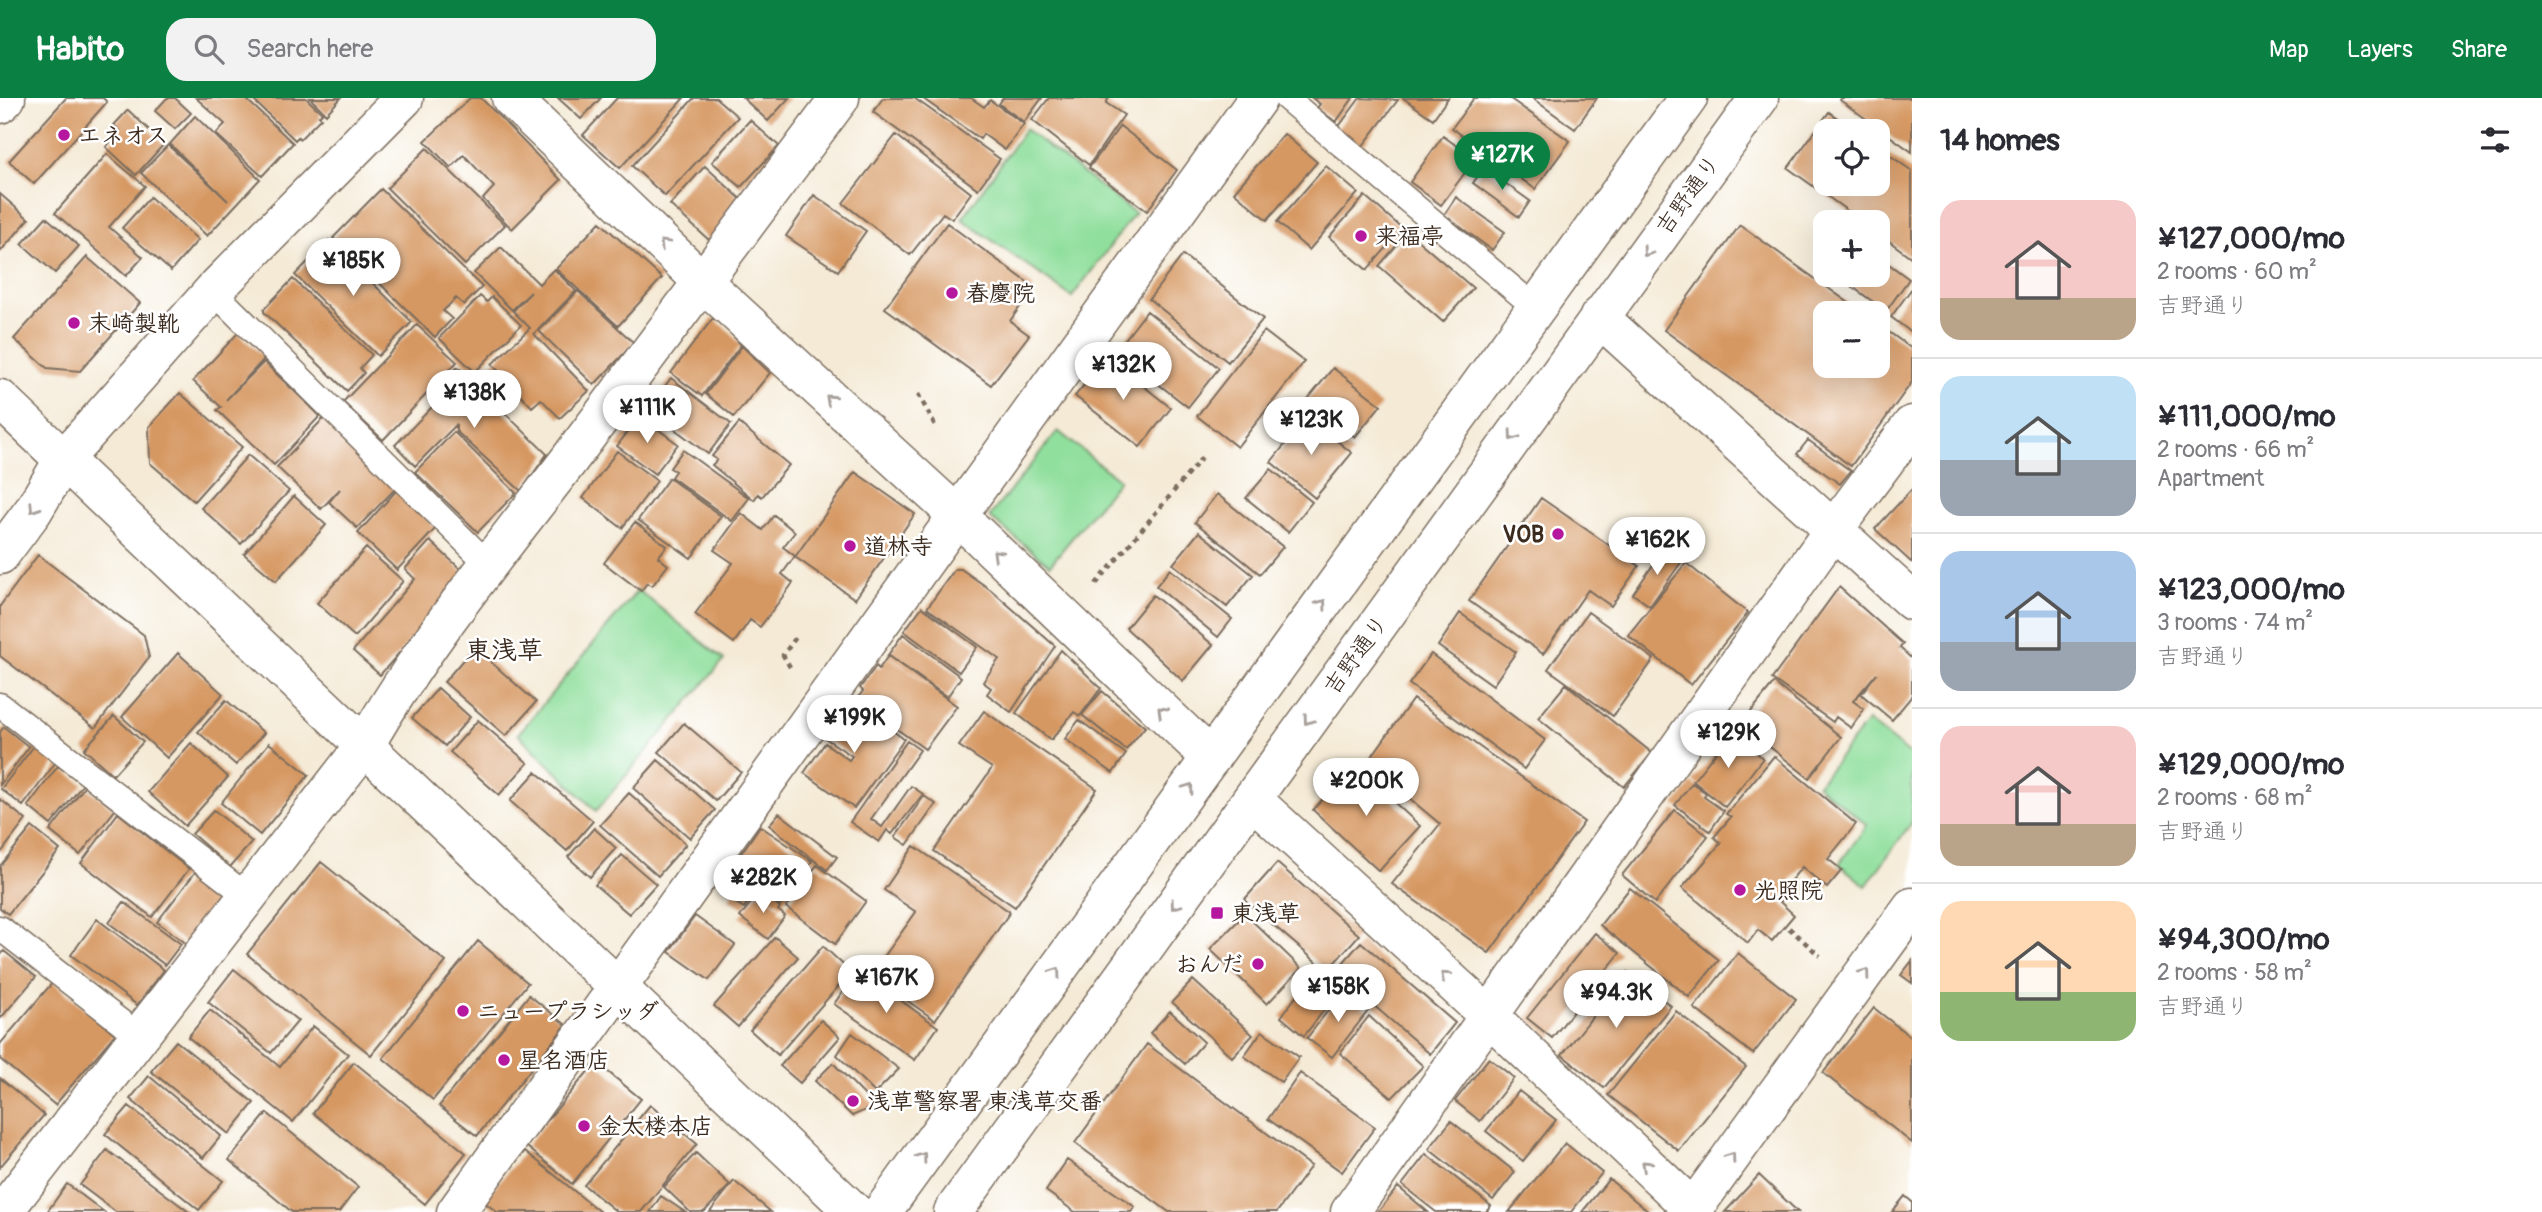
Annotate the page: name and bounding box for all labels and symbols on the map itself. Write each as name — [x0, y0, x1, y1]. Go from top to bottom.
place label: エネオス — [78, 121, 169, 150]
marker: エネオス — [56, 127, 72, 143]
pin: ¥127K — [1453, 132, 1551, 192]
street label: 吉野通り — [1649, 149, 1727, 241]
place label: 来福亭 — [1375, 222, 1444, 251]
marker: 来福亭 — [1353, 228, 1369, 244]
pin: ¥185K — [304, 238, 402, 298]
one-way arrow — [659, 240, 672, 253]
one-way arrow — [1642, 244, 1655, 257]
place label: 春慶院 — [966, 279, 1035, 308]
marker: 春慶院 — [944, 285, 960, 301]
place label: 末崎製靴 — [88, 309, 180, 338]
marker: 末崎製靴 — [66, 315, 82, 331]
pin: ¥132K — [1074, 342, 1172, 402]
pin: ¥138K — [425, 370, 523, 430]
pin: ¥111K — [598, 386, 696, 445]
one-way arrow — [825, 395, 838, 407]
pin: ¥123K — [1262, 398, 1360, 457]
one-way arrow — [1509, 428, 1521, 441]
one-way arrow — [29, 501, 42, 514]
pin: ¥162K — [1608, 518, 1706, 577]
place label: VOB — [1503, 520, 1544, 549]
marker: VOB — [1550, 526, 1566, 542]
place label: 道林寺 — [864, 532, 933, 561]
marker: 道林寺 — [842, 538, 858, 554]
one-way arrow — [992, 549, 1005, 562]
one-way arrow — [1314, 599, 1327, 612]
street label: 吉野通り — [1317, 609, 1395, 701]
district label: 東浅草 — [465, 635, 543, 667]
pin: ¥199K — [805, 696, 903, 755]
one-way arrow — [1157, 707, 1170, 720]
pin: ¥129K — [1679, 710, 1777, 770]
one-way arrow — [1304, 712, 1317, 725]
pin: ¥200K — [1317, 758, 1415, 818]
one-way arrow — [1181, 783, 1193, 796]
pin: ¥282K — [714, 856, 812, 915]
place label: 光照院 — [1754, 876, 1823, 905]
marker: 光照院 — [1732, 882, 1748, 898]
one-way arrow — [1171, 897, 1183, 910]
place label: 東浅草 — [1231, 899, 1300, 928]
marker: 東浅草 — [1209, 905, 1225, 921]
place label: おんだ — [1175, 950, 1244, 979]
pin: ¥167K — [837, 956, 935, 1015]
marker: おんだ — [1250, 956, 1266, 972]
pin: ¥158K — [1289, 964, 1387, 1024]
one-way arrow — [1048, 967, 1060, 980]
one-way arrow — [1856, 968, 1869, 980]
pin: ¥94.3K — [1559, 970, 1673, 1030]
one-way arrow — [1440, 971, 1453, 984]
place label: ニュープラシッダ — [477, 997, 659, 1026]
marker: ニュープラシッダ — [455, 1003, 471, 1019]
place label: 星名酒店 — [518, 1046, 610, 1075]
marker: 星名酒店 — [496, 1052, 512, 1068]
place label: 浅草警察署 東浅草交番 — [867, 1087, 1102, 1116]
marker: 浅草警察署 東浅草交番 — [845, 1093, 861, 1109]
place label: 金太楼本店 — [598, 1112, 713, 1141]
marker: 金太楼本店 — [576, 1118, 592, 1134]
one-way arrow — [914, 1152, 927, 1165]
one-way arrow — [1723, 1152, 1735, 1165]
one-way arrow — [1641, 1161, 1654, 1173]

